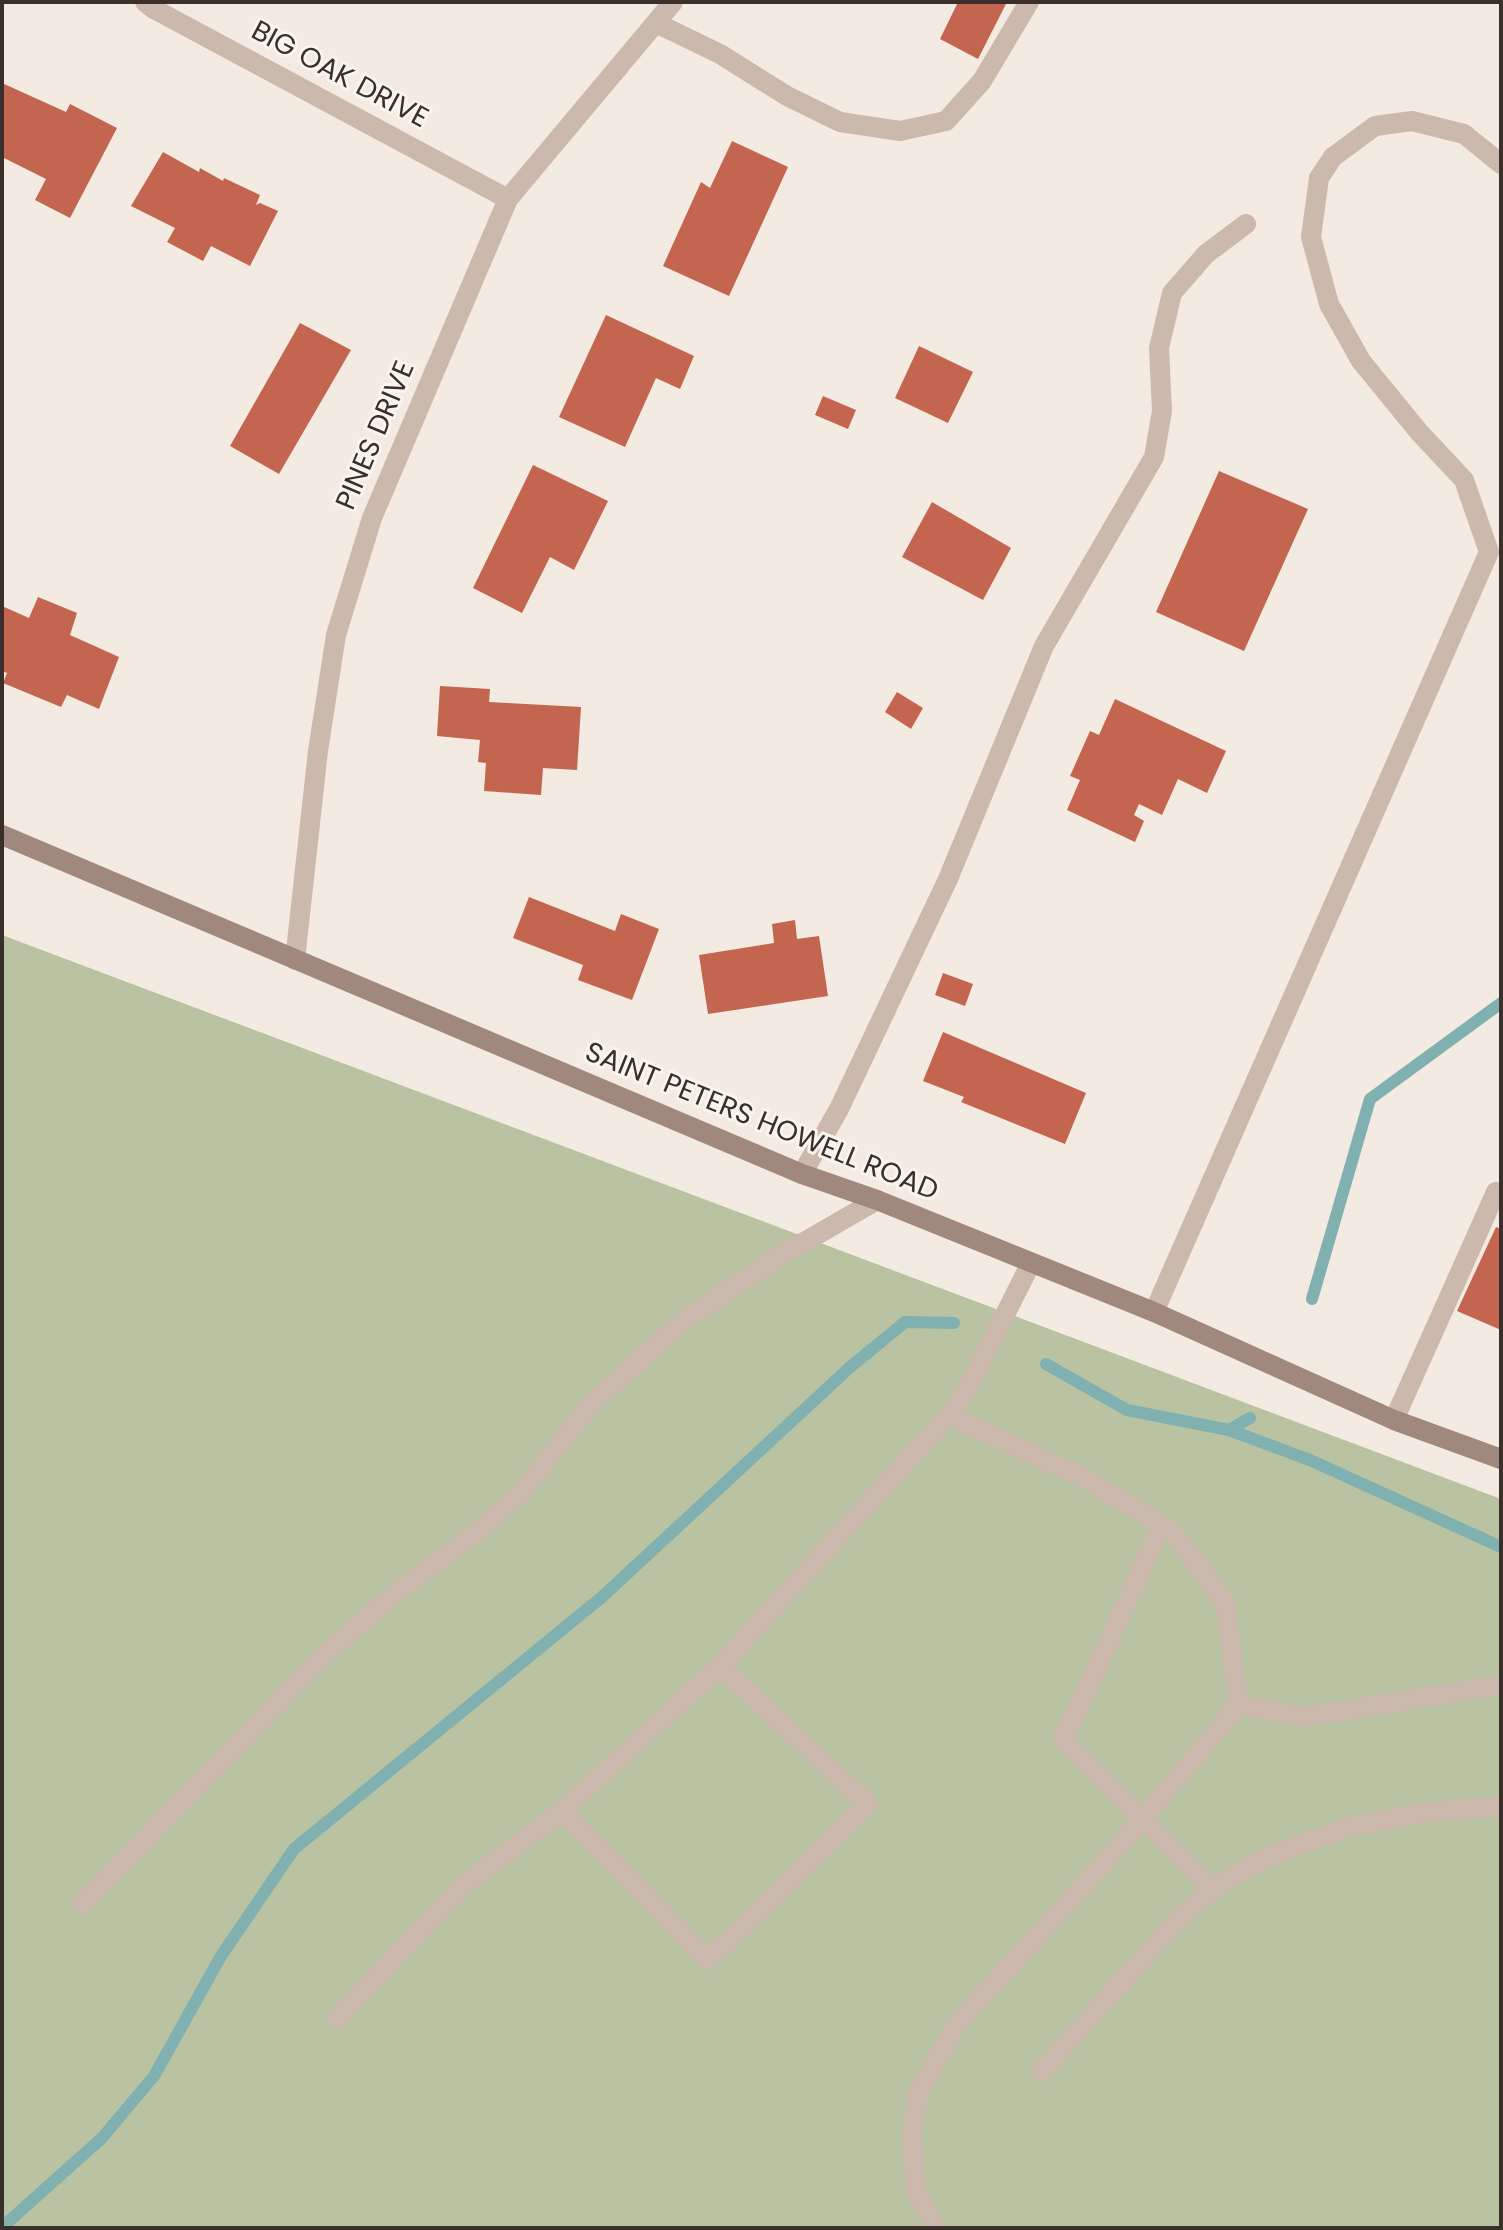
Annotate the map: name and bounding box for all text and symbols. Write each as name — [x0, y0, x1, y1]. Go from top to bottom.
street label: BIG OAK DRIVE — [245, 15, 433, 137]
street label: PINES DRIVE — [331, 357, 423, 515]
street label: SAINT PETERS HOWELL ROAD — [579, 1037, 943, 1209]

